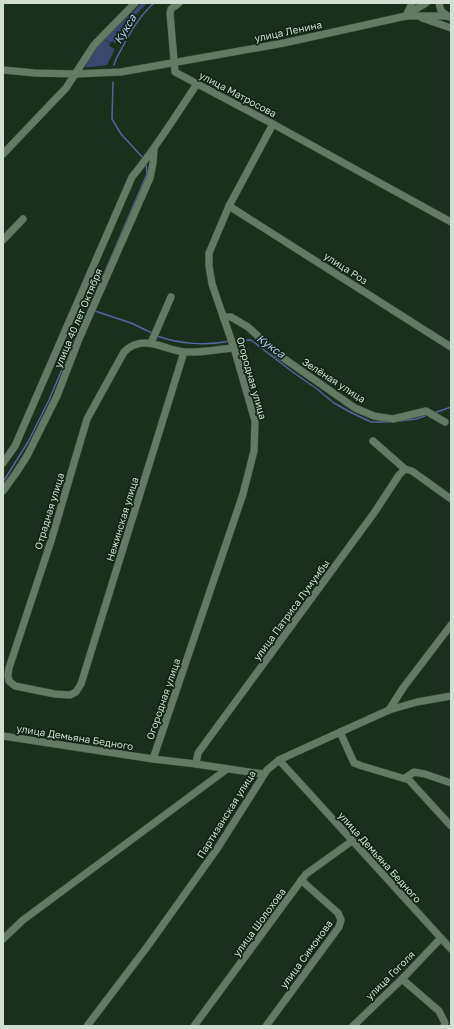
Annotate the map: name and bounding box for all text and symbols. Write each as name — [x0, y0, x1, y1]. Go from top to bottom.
water label: Кукса — [111, 11, 140, 46]
street label: улица Ленина — [253, 18, 323, 44]
street label: улица Матросова — [197, 69, 279, 119]
street label: улица Роз — [322, 249, 370, 287]
street label: улица 40 лет Октября — [52, 266, 104, 370]
water label: Кукса — [254, 331, 289, 361]
street label: Огородная улица — [234, 335, 270, 421]
street label: Зелёная улица — [300, 355, 368, 405]
street label: Отрадная улица — [32, 471, 66, 551]
street label: Нежинская улица — [103, 475, 141, 563]
street label: улица Патриса Лумумбы — [250, 557, 332, 663]
street label: Огородная улица — [143, 657, 183, 741]
street label: улица Демьяна Бедного — [16, 722, 134, 752]
street label: Партизанская улица — [194, 768, 258, 860]
street label: улица Демьяна Бедного — [336, 809, 424, 905]
street label: улица Шолохова — [230, 885, 288, 959]
street label: улица Симонова — [277, 918, 335, 990]
street label: улица Гоголя — [363, 948, 417, 1002]

